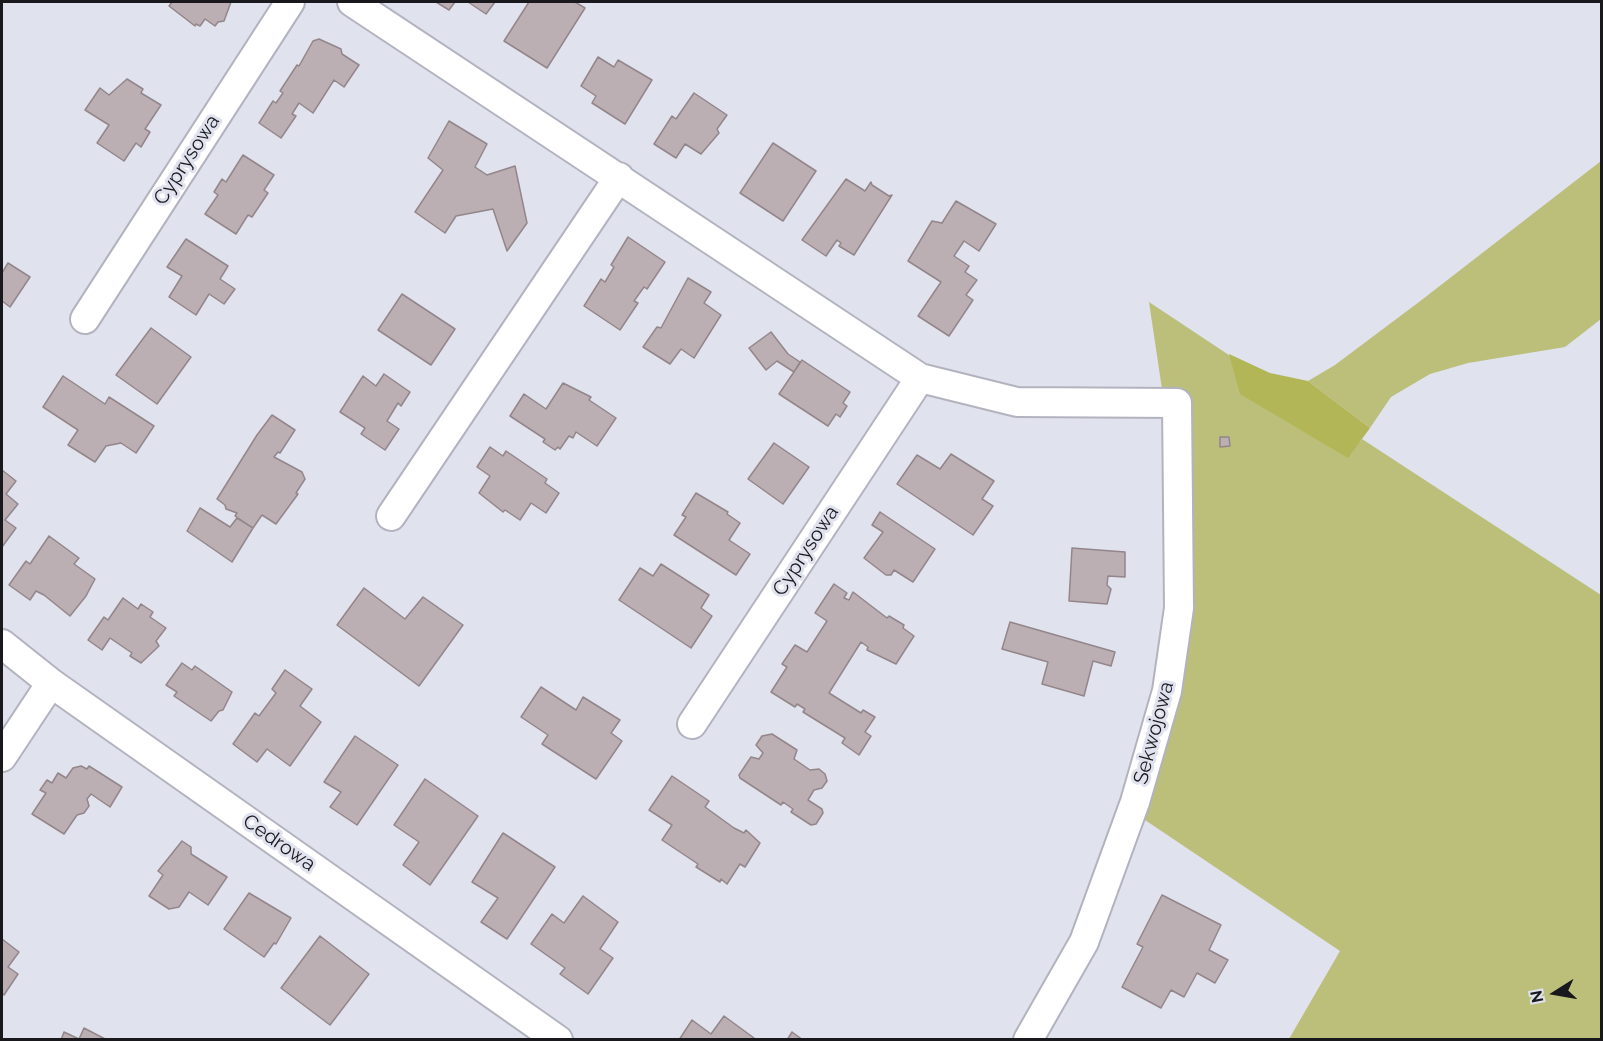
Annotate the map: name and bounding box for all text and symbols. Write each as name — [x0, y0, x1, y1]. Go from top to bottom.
street label: Cyprysowa — [149, 110, 225, 210]
street label: Cyprysowa — [768, 501, 844, 601]
street label: Sekwojowa — [1129, 679, 1179, 787]
street label: Cedrowa — [238, 809, 320, 877]
north arrow — [1525, 963, 1585, 1023]
text: N — [1526, 989, 1547, 1004]

